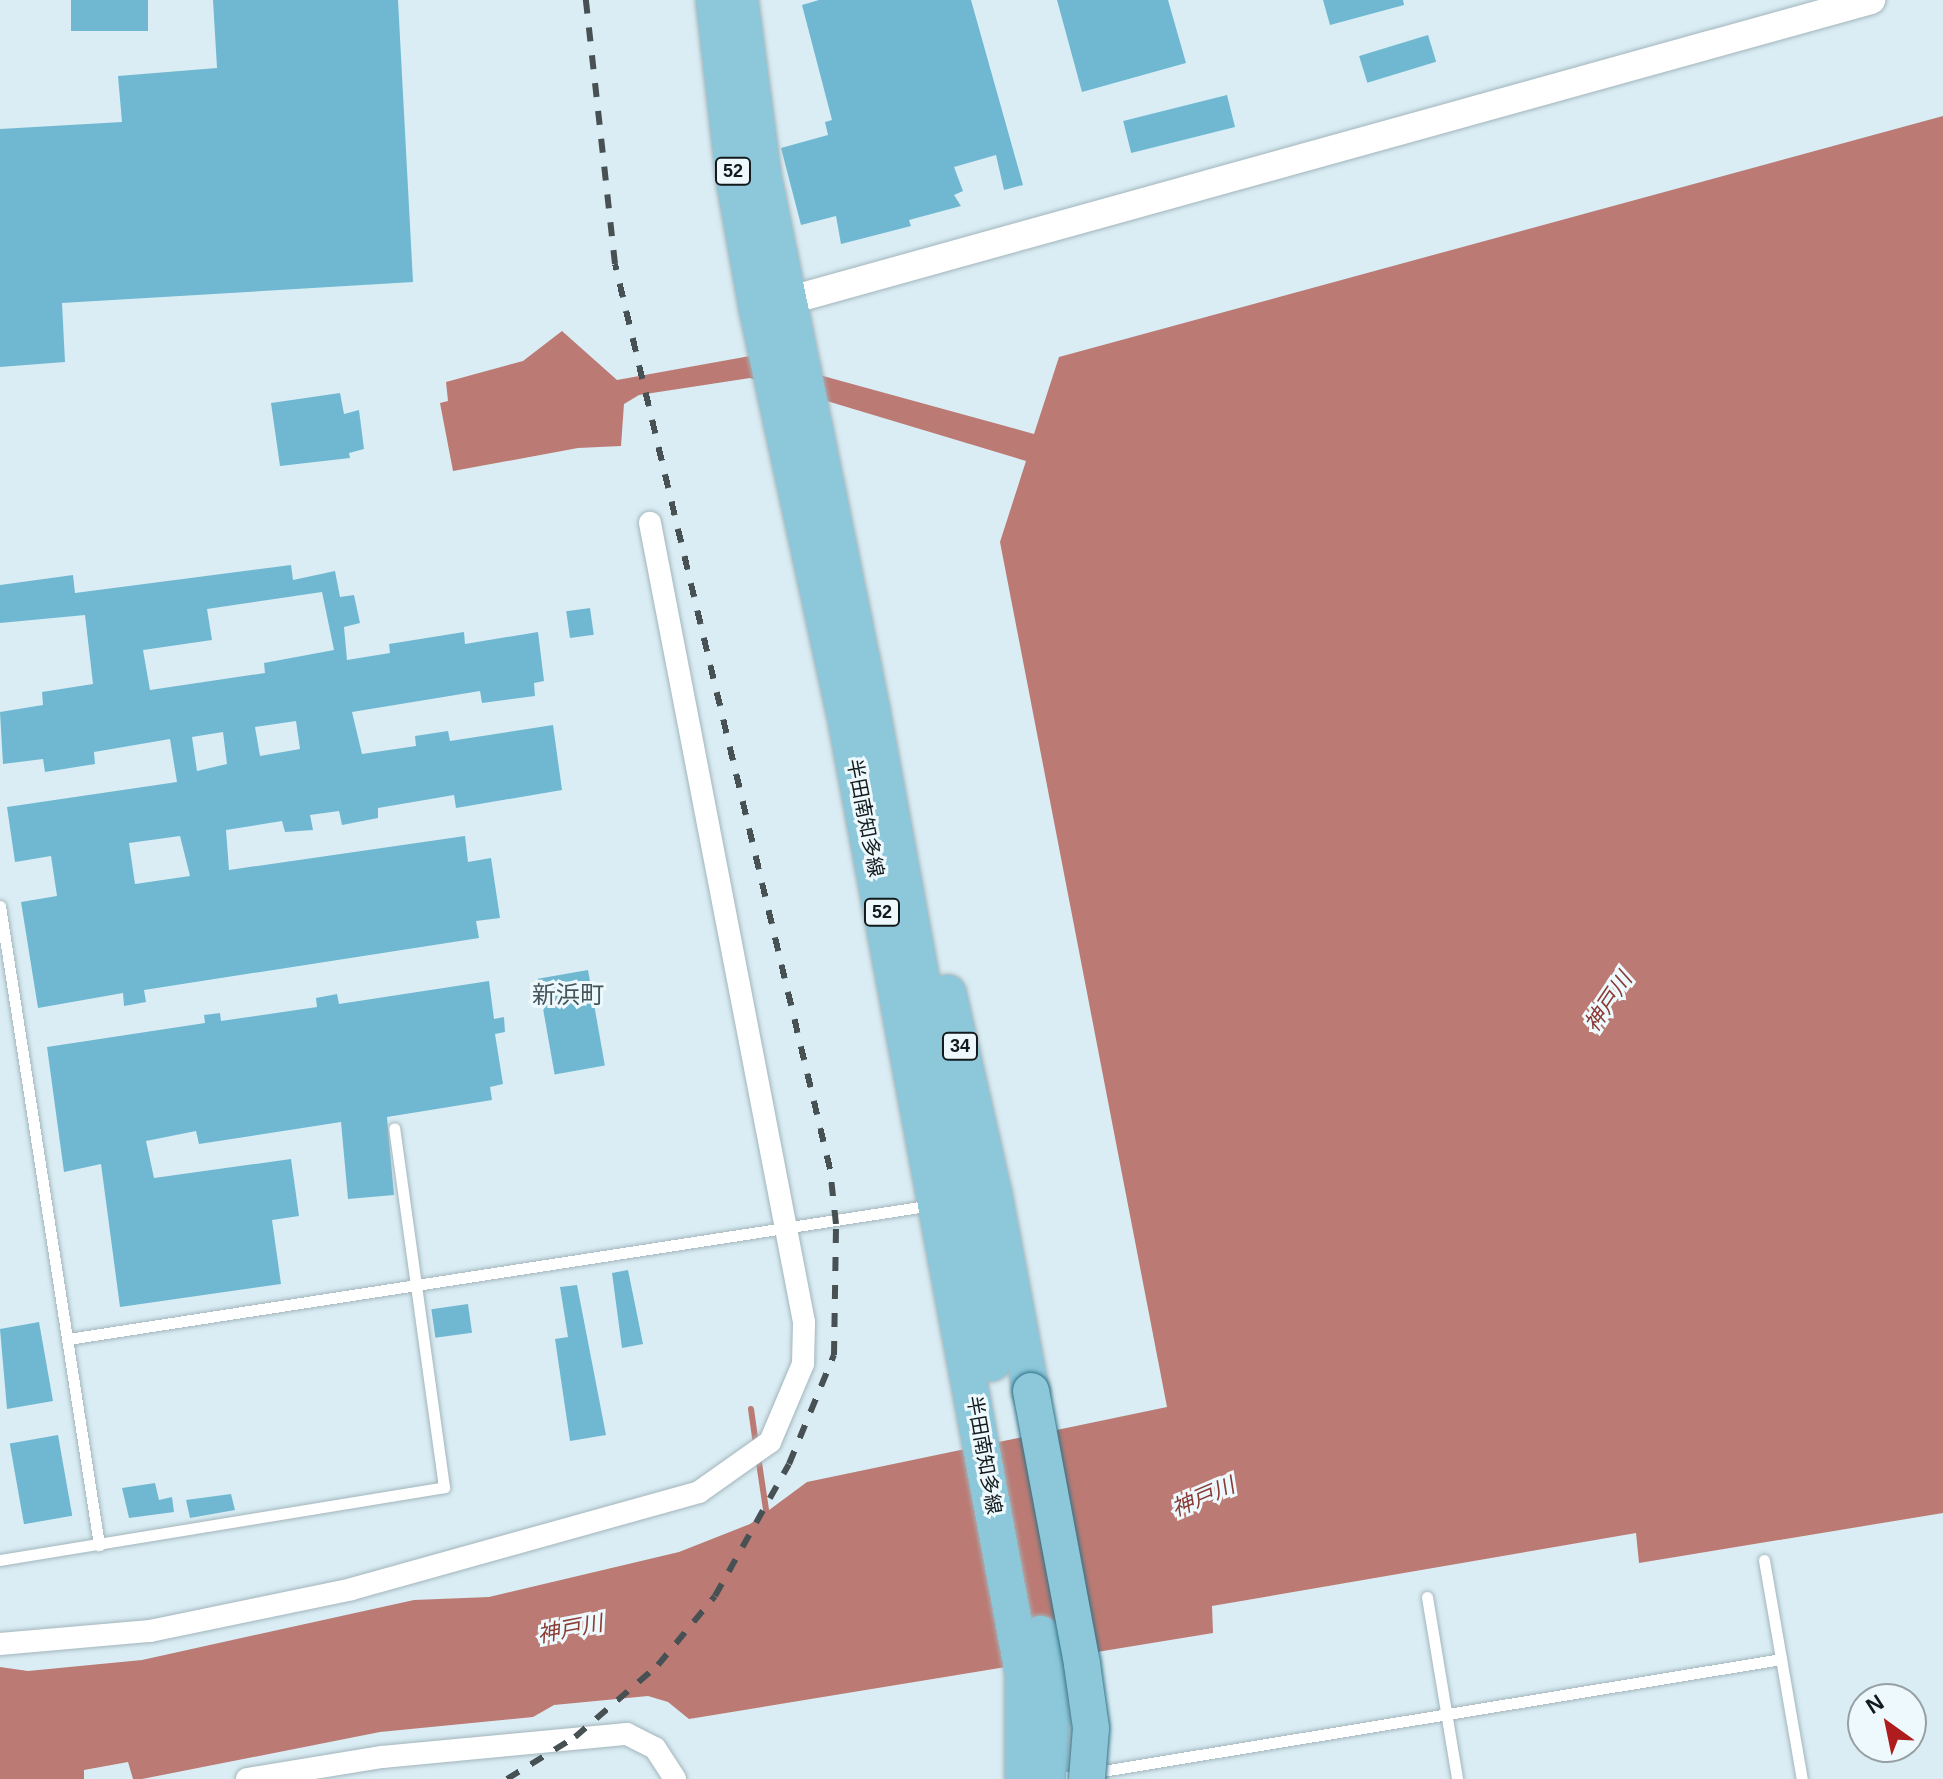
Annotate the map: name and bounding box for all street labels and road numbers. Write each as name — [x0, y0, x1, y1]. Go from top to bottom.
road number: 52 — [713, 157, 753, 185]
street label: 半田南知多線 — [842, 757, 888, 879]
road number: 52 — [862, 898, 902, 926]
road number: 34 — [940, 1032, 980, 1060]
street label: 半田南知多線 — [962, 1394, 1006, 1516]

